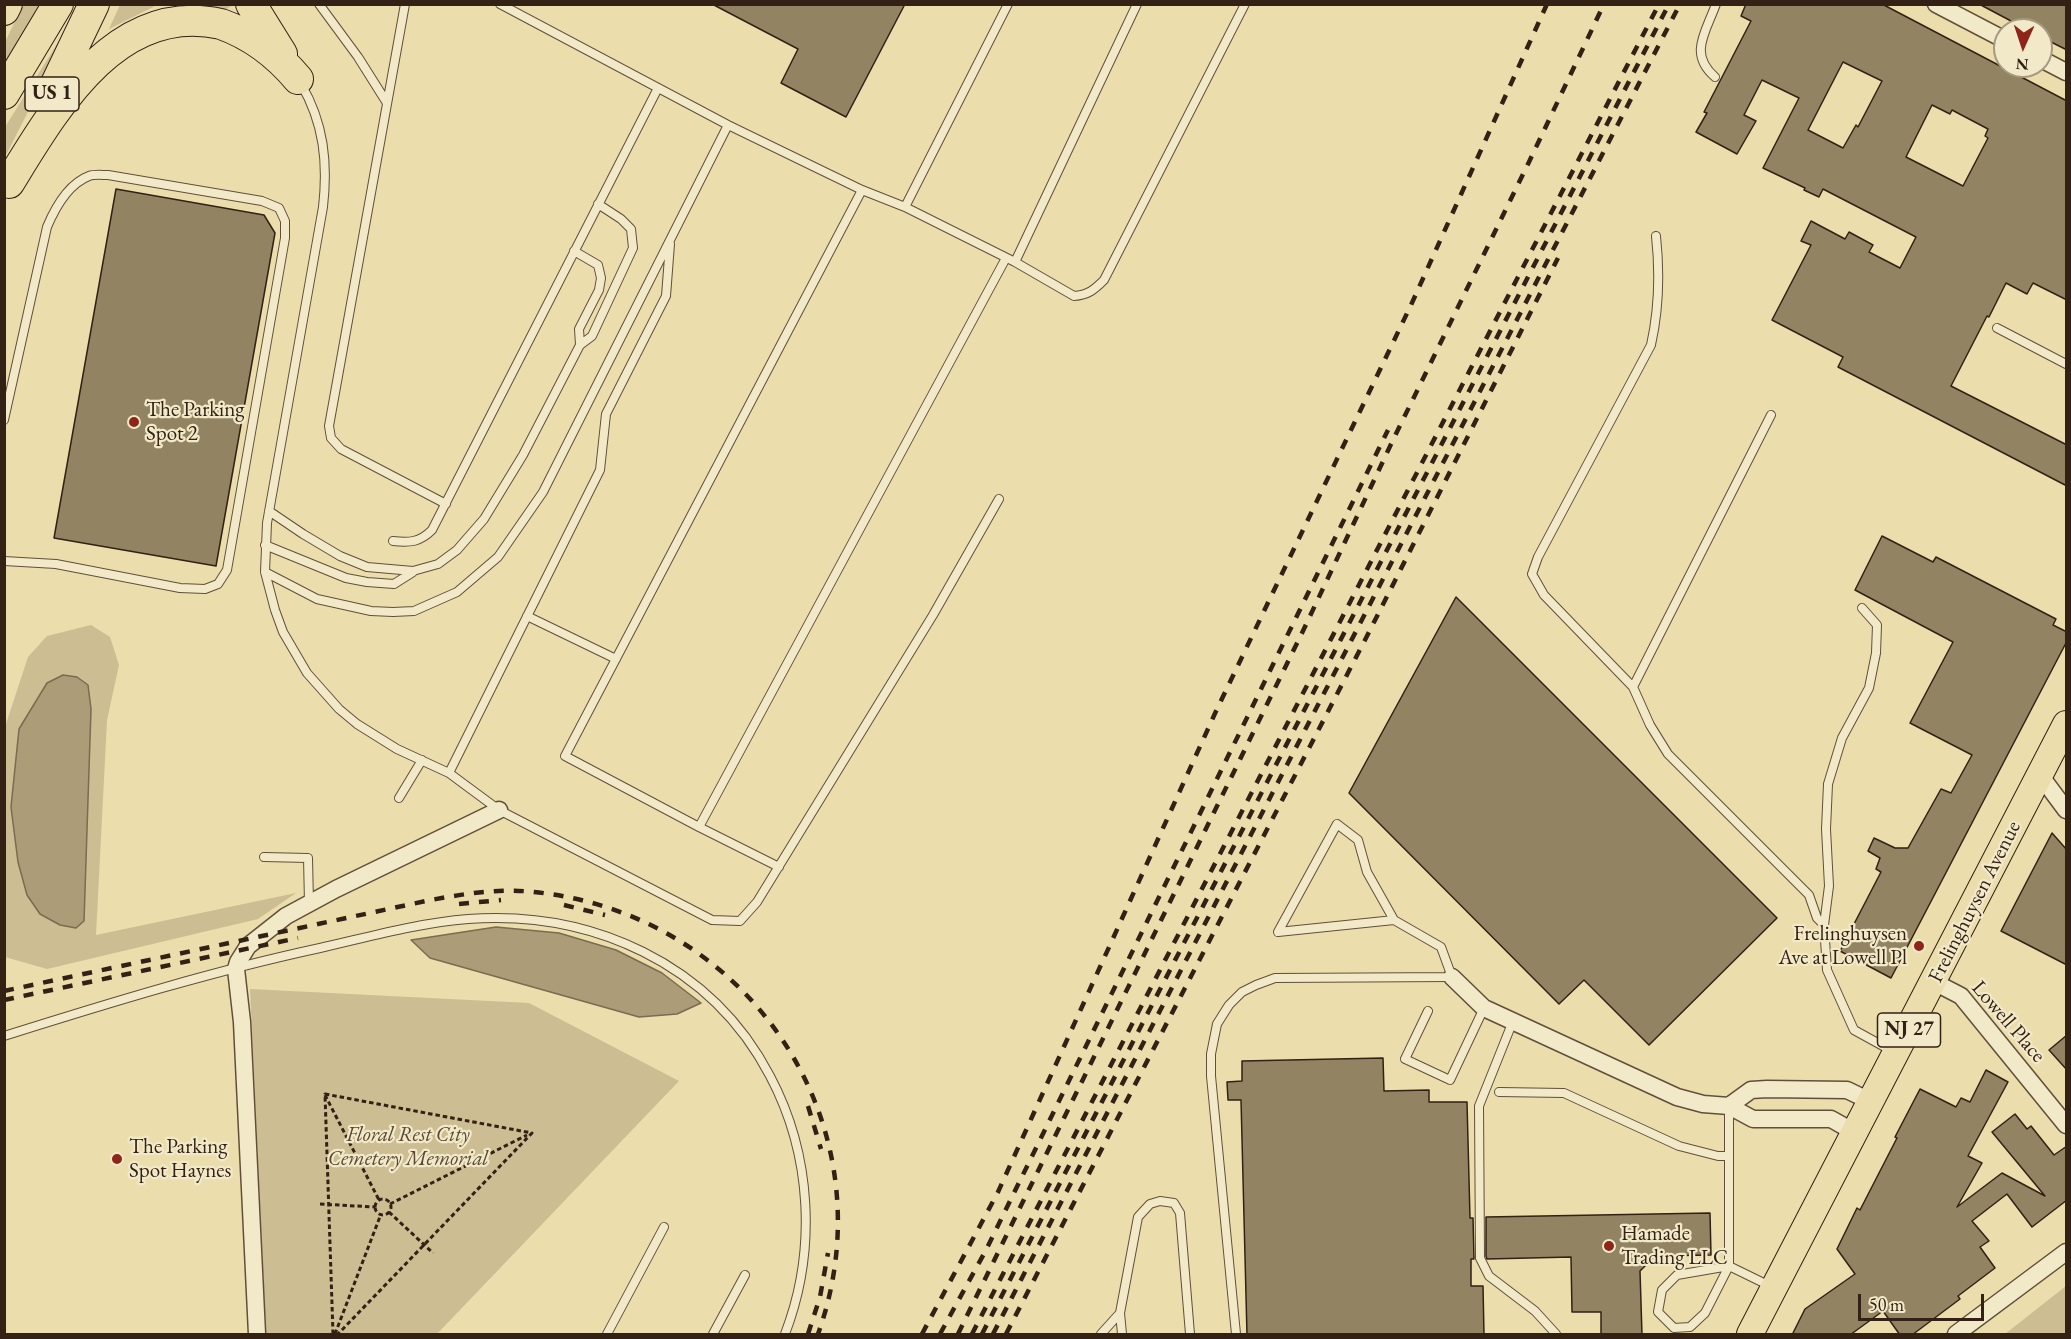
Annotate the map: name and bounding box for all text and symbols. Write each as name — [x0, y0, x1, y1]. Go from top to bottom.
north arrow — [1993, 18, 2053, 78]
text: N — [2015, 54, 2029, 75]
road number: US 1 — [25, 77, 79, 111]
place label: The Parking Spot 2 — [146, 397, 244, 447]
marker: The Parking Spot 2 — [127, 415, 141, 429]
street label: Frelinghuysen Avenue — [1923, 817, 2027, 987]
place label: Frelinghuysen Ave at Lowell Pl — [1778, 921, 1907, 971]
marker: Frelinghuysen Ave at Lowell Pl — [1912, 939, 1926, 953]
street label: Lowell Place — [1966, 976, 2050, 1068]
road number: NJ 27 — [1878, 1013, 1940, 1047]
park label: Floral Rest City Cemetery Memorial — [328, 1122, 488, 1172]
place label: The Parking Spot Haynes — [129, 1134, 231, 1184]
marker: The Parking Spot Haynes — [110, 1152, 124, 1166]
place label: Hamade Trading LLC — [1621, 1221, 1728, 1271]
marker: Hamade Trading LLC — [1602, 1239, 1616, 1253]
scale bar — [1861, 1282, 1987, 1320]
text: 50 m — [1869, 1293, 1904, 1316]

